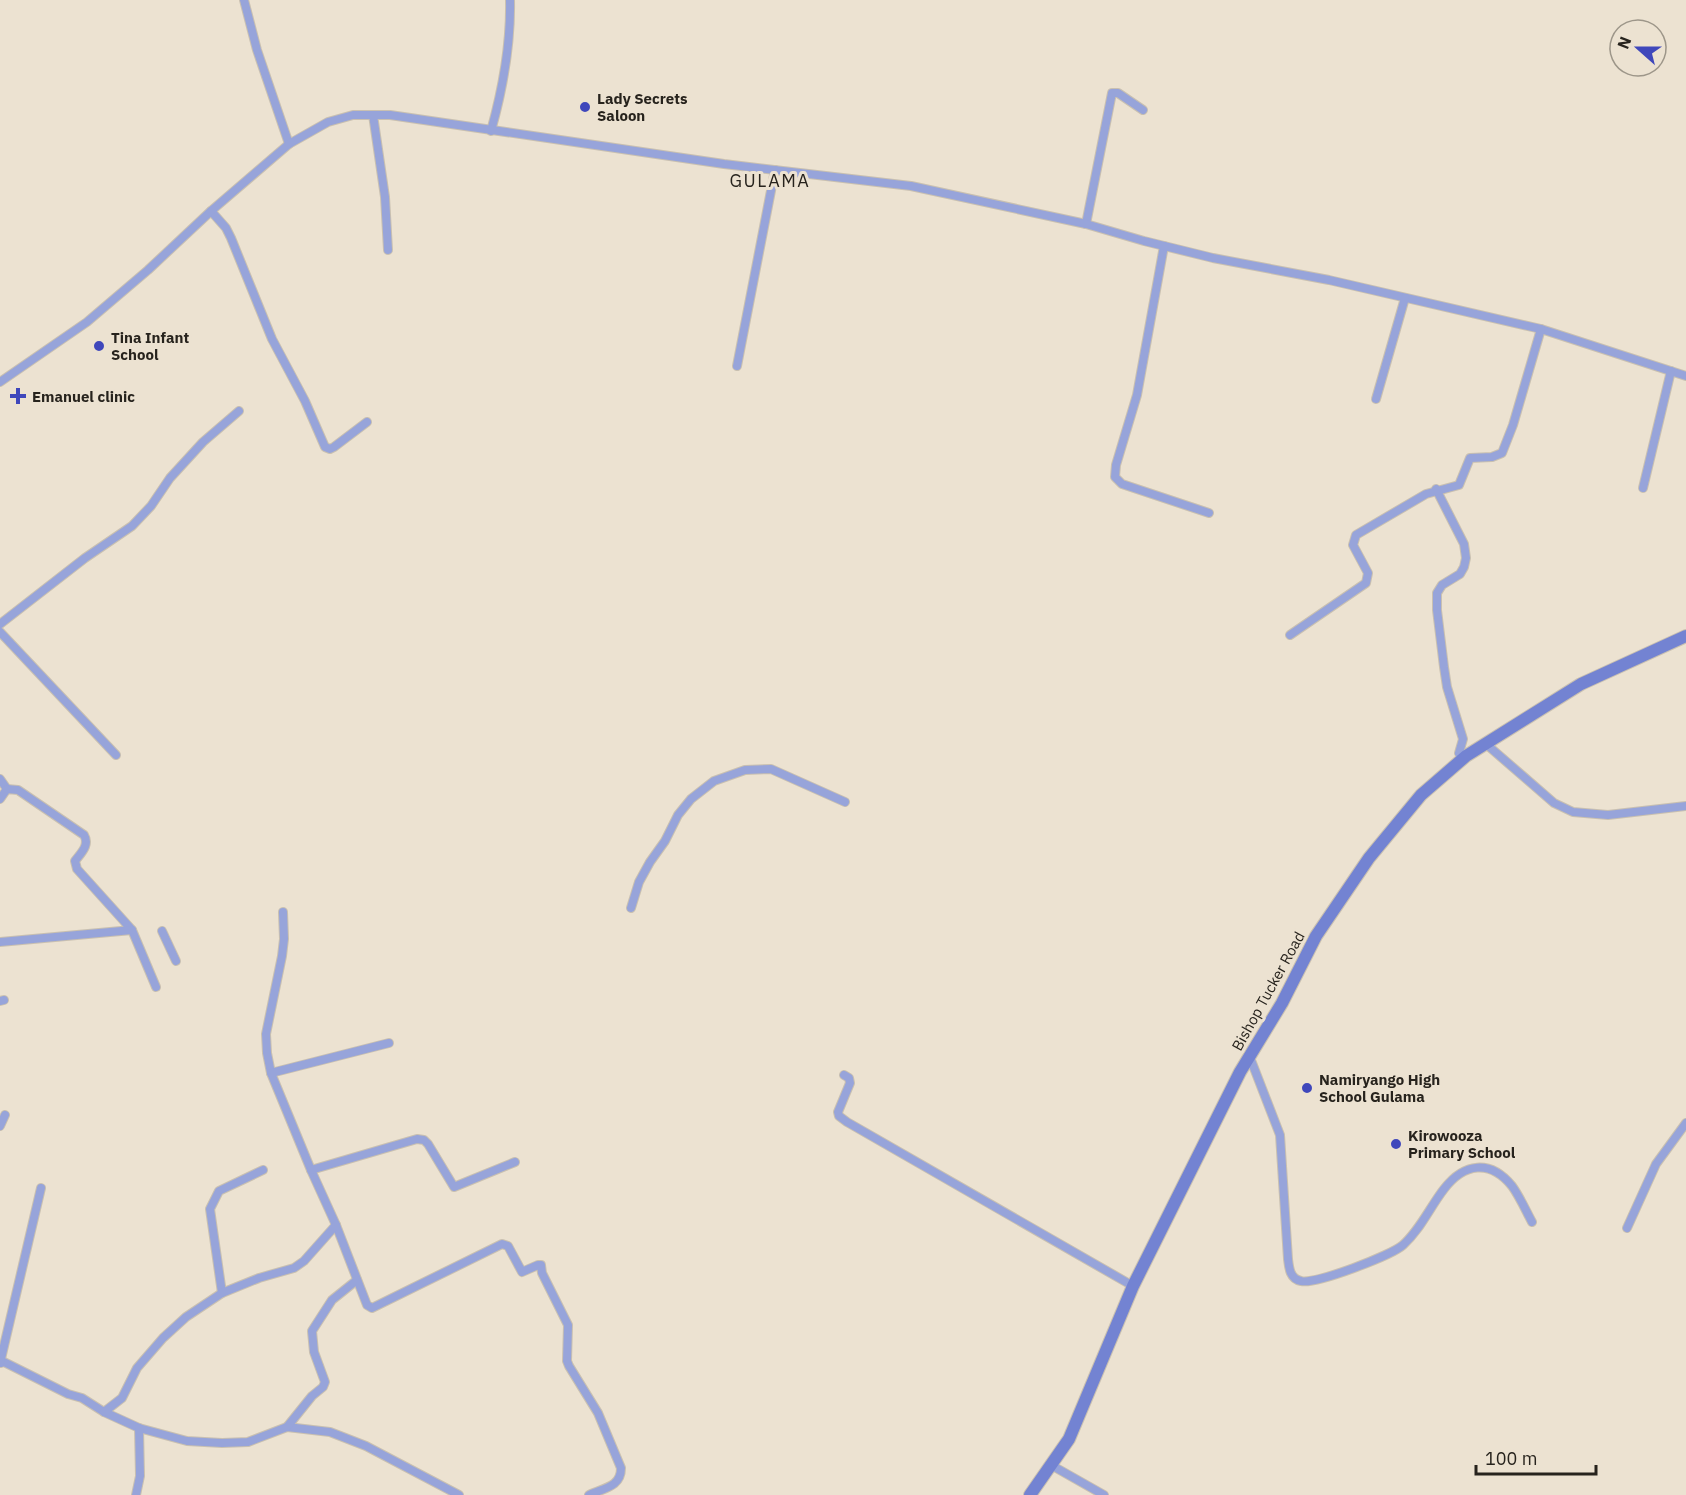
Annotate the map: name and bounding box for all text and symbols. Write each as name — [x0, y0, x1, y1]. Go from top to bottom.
north arrow — [1608, 18, 1668, 78]
text: N — [1613, 34, 1635, 52]
place label: Lady Secrets Saloon — [597, 89, 688, 125]
marker: Lady Secrets Saloon — [578, 100, 592, 114]
district label: GULAMA — [730, 169, 810, 192]
place label: Tina Infant School — [111, 328, 189, 364]
marker: Tina Infant School — [92, 339, 106, 353]
marker: Emanuel clinic — [9, 387, 27, 405]
place label: Emanuel clinic — [32, 387, 135, 406]
street label: Bishop Tucker Road — [1227, 928, 1309, 1054]
place label: Namiryango High School Gulama — [1319, 1070, 1440, 1106]
marker: Namiryango High School Gulama — [1300, 1081, 1314, 1095]
place label: Kirowooza Primary School — [1408, 1126, 1516, 1162]
marker: Kirowooza Primary School — [1389, 1137, 1403, 1151]
scale bar — [1476, 1438, 1596, 1476]
text: 100 m — [1485, 1447, 1537, 1470]

